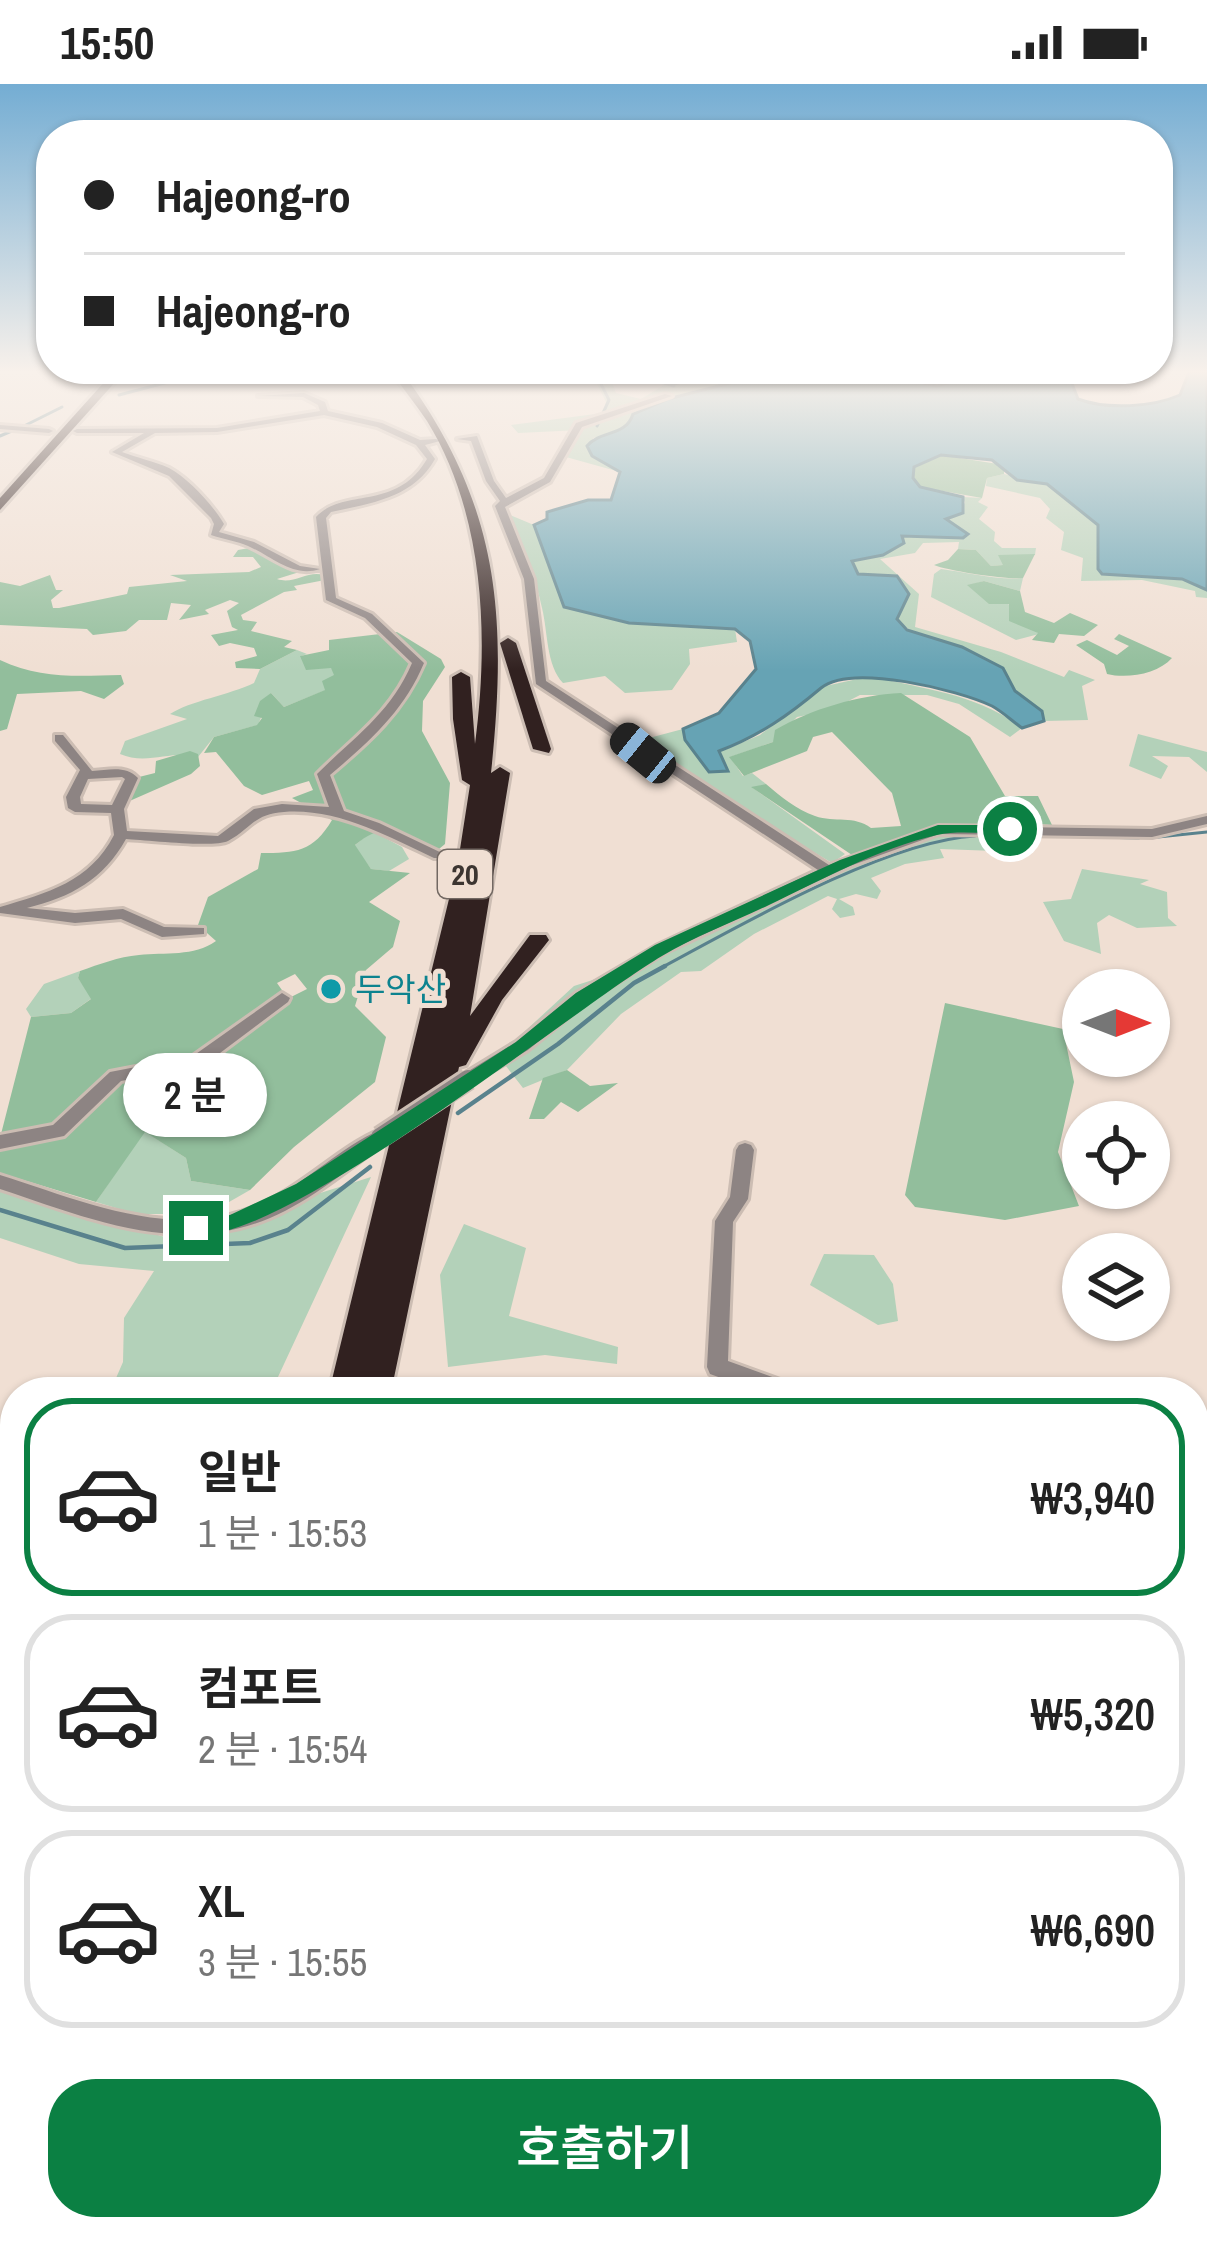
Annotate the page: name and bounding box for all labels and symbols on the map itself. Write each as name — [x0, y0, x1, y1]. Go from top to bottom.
car — [604, 716, 682, 790]
route start — [983, 802, 1037, 856]
road number: 20 — [438, 850, 492, 898]
place label: 두악산 — [355, 967, 446, 1011]
north arrow — [1062, 969, 1170, 1077]
marker: 두악산 — [318, 976, 344, 1002]
callout: 2 분 — [124, 1054, 268, 1138]
route end — [169, 1201, 223, 1255]

